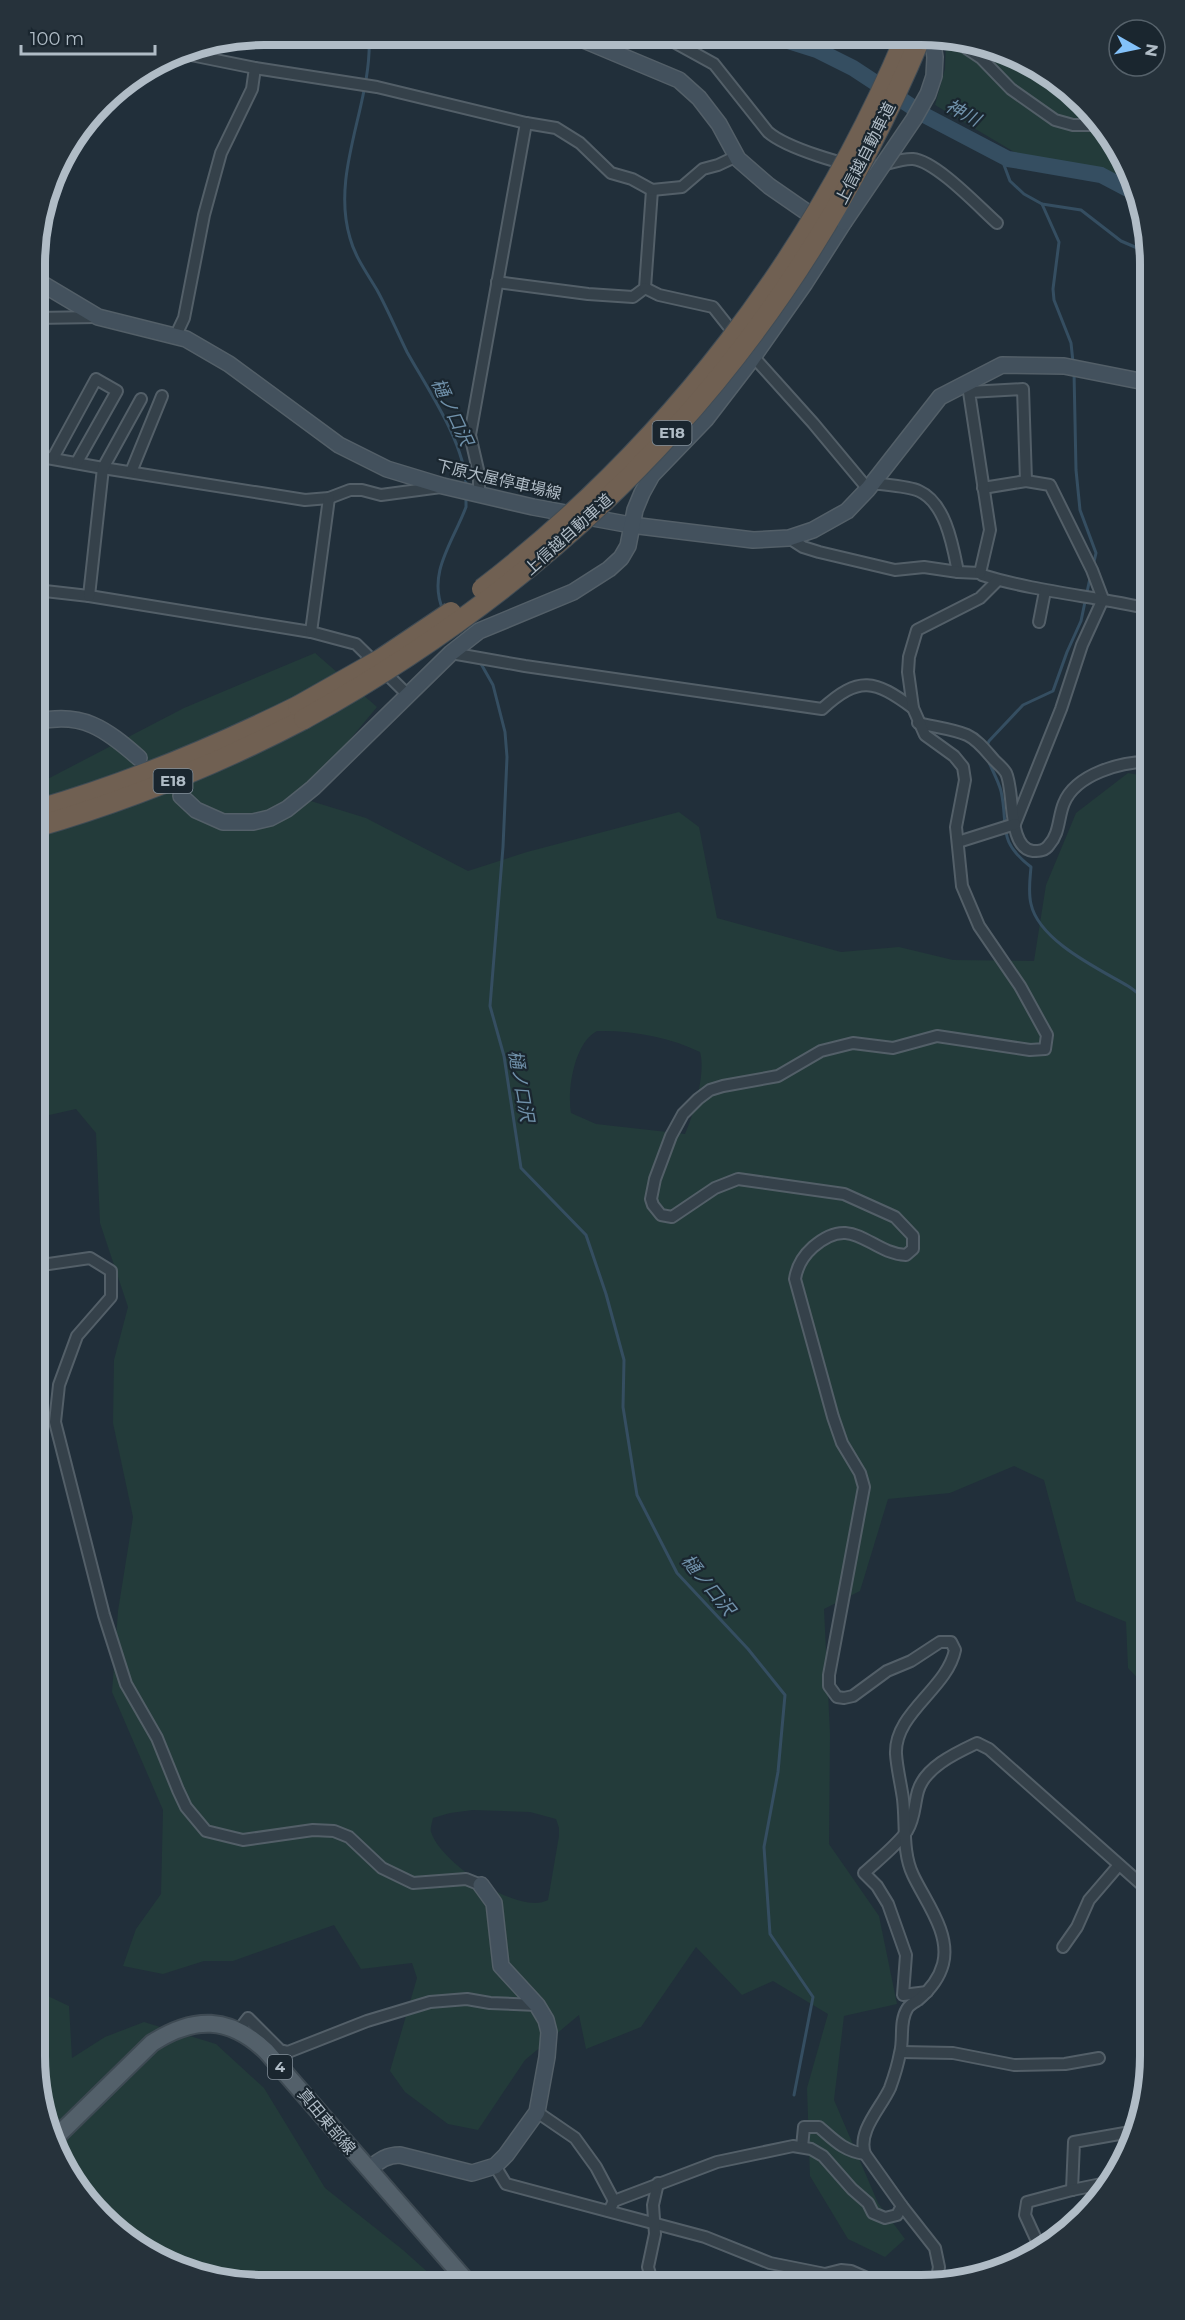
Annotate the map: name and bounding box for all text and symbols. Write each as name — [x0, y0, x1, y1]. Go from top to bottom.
scale bar — [21, 18, 154, 56]
north arrow — [1107, 18, 1167, 78]
text: 100 m — [30, 28, 84, 50]
text: N — [1141, 42, 1162, 58]
water label: 神川 — [942, 95, 986, 132]
street label: 上信越自動車道 — [832, 99, 899, 207]
water label: 樋ノ口沢 — [427, 375, 478, 451]
road number: E18 — [652, 421, 692, 445]
street label: 下原大屋停車場線 — [434, 456, 563, 503]
street label: 上信越自動車道 — [520, 490, 616, 579]
road number: E18 — [154, 769, 192, 793]
water label: 樋ノ口沢 — [504, 1049, 538, 1125]
water label: 樋ノ口沢 — [677, 1550, 740, 1621]
road number: 4 — [268, 2055, 292, 2079]
street label: 真田東部線 — [294, 2085, 360, 2158]

